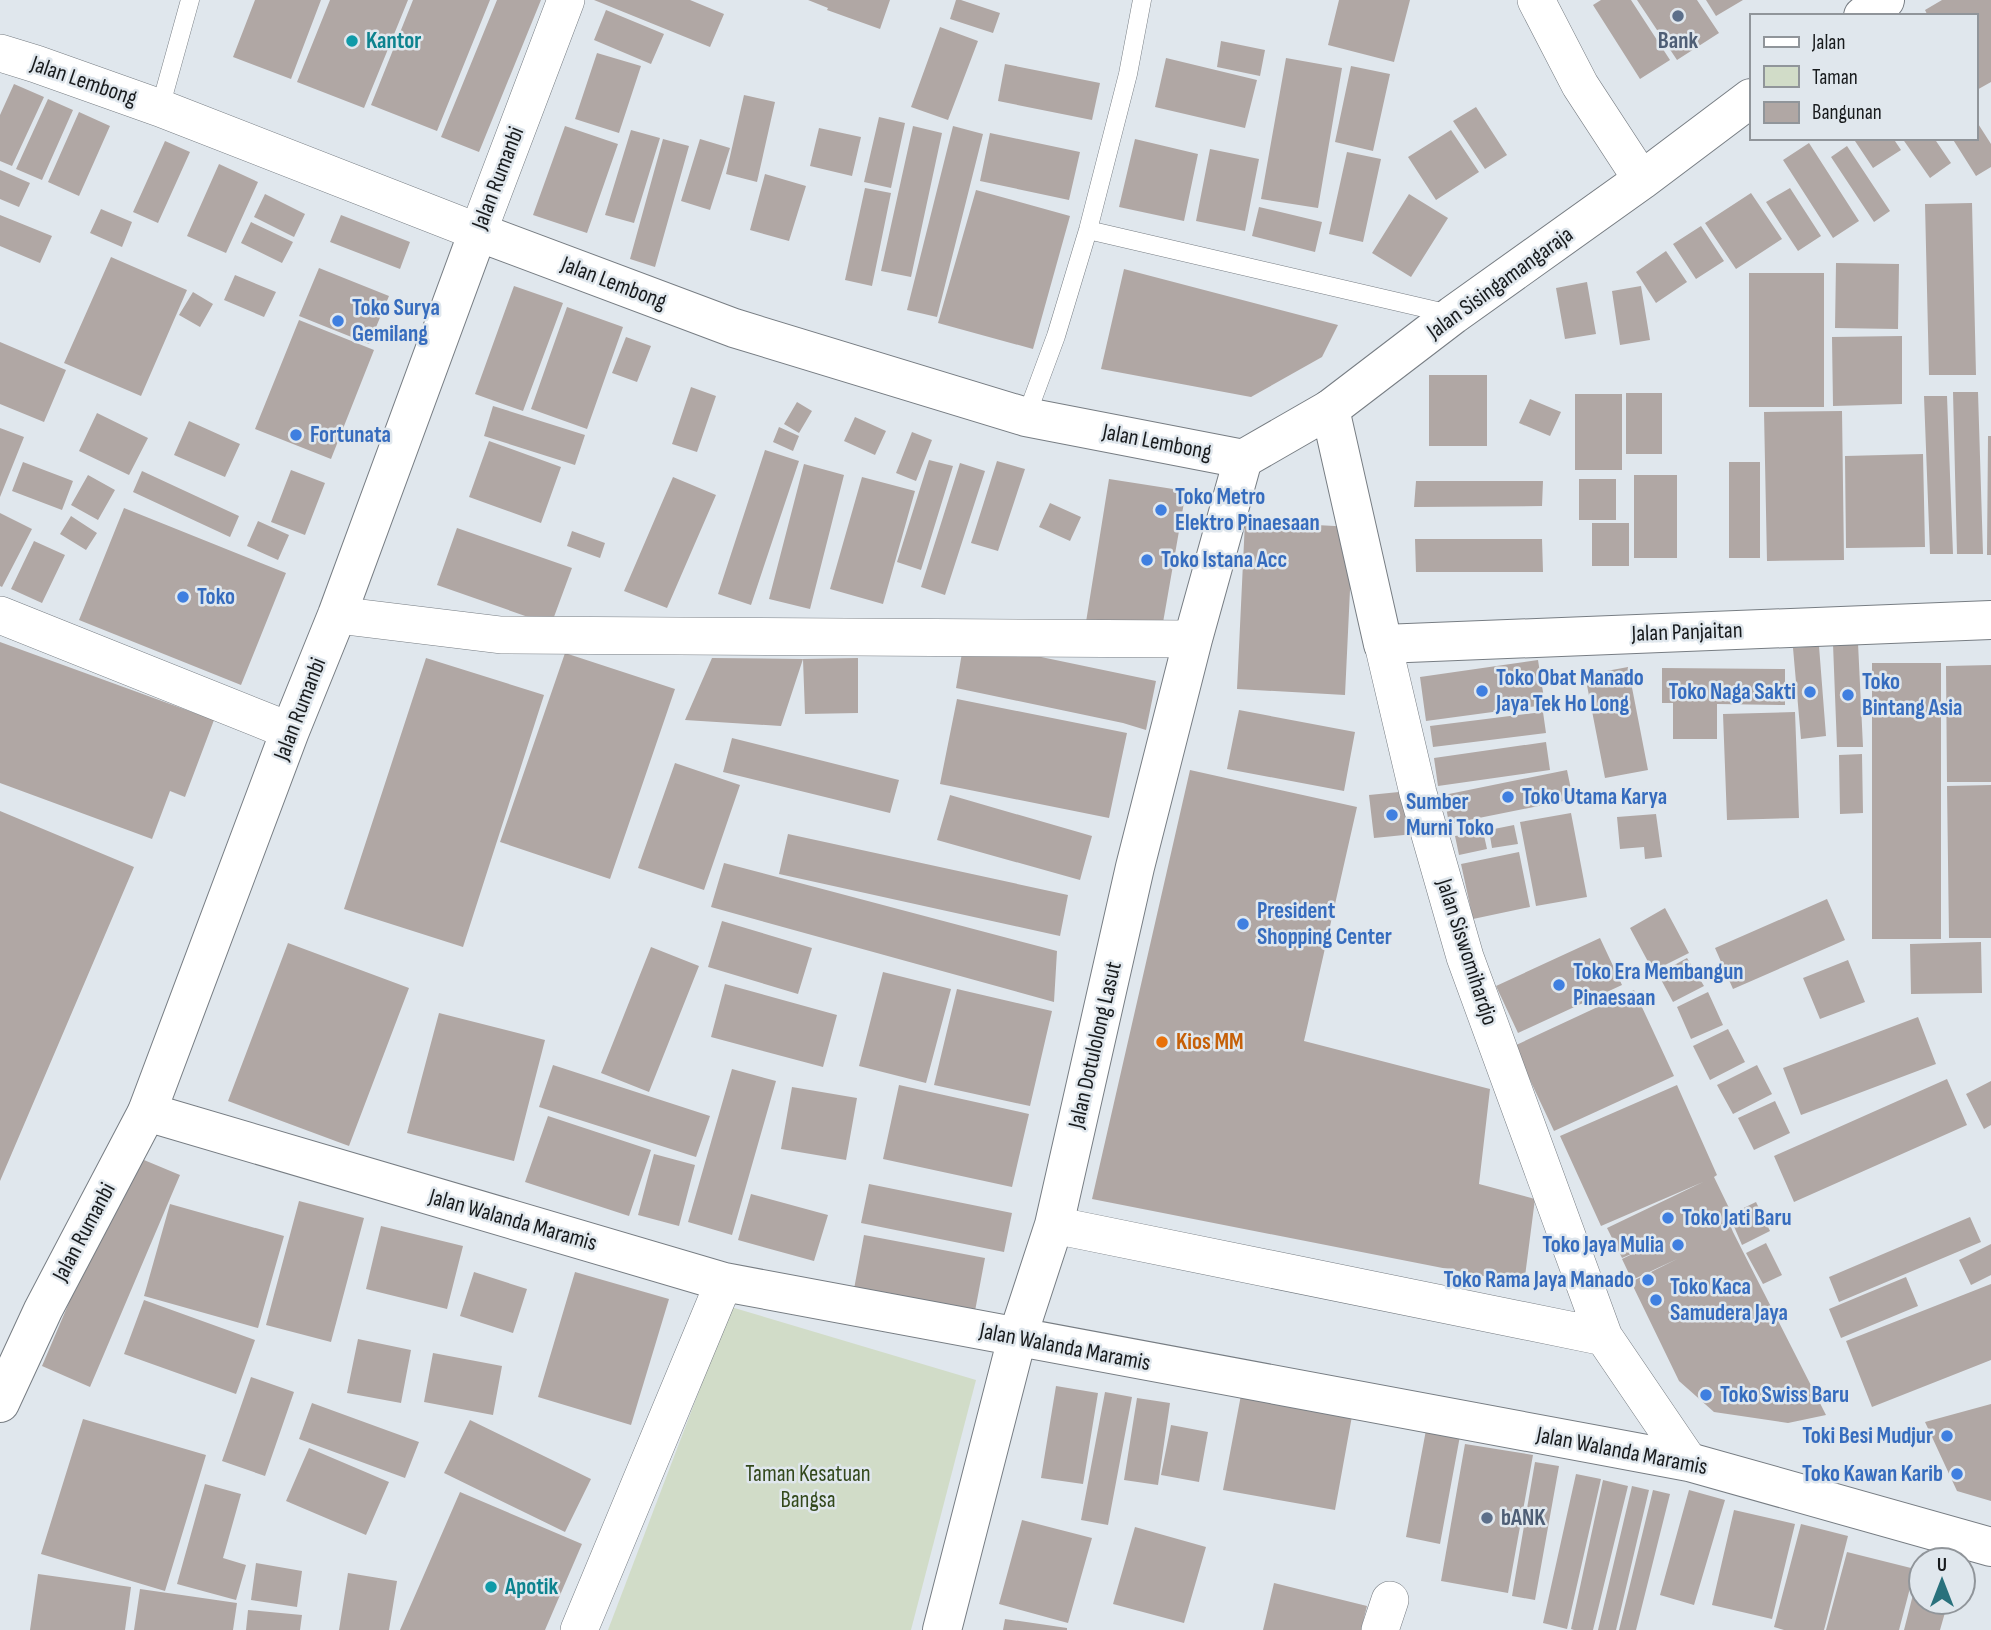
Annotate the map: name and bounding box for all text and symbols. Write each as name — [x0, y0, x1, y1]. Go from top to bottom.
marker: Bank — [1670, 8, 1686, 24]
legend — [1750, 14, 1977, 140]
place label: Kantor — [366, 27, 421, 55]
place label: Bank — [1658, 27, 1698, 55]
text: Jalan — [1811, 30, 1845, 55]
marker: Kantor — [344, 33, 360, 49]
street label: Jalan Lembong — [26, 49, 141, 112]
text: Taman — [1812, 65, 1858, 90]
text: Bangunan — [1812, 100, 1882, 125]
street label: Jalan Rumanbi — [465, 123, 530, 234]
street label: Jalan Sisingamangaraja — [1421, 221, 1578, 346]
street label: Jalan Lembong — [556, 250, 671, 316]
place label: Toko Surya Gemilang — [352, 294, 440, 348]
marker: Toko Surya Gemilang — [330, 313, 346, 329]
street label: Jalan Lembong — [1099, 418, 1214, 466]
place label: Fortunata — [310, 421, 391, 449]
marker: Fortunata — [288, 427, 304, 443]
place label: Toko Metro Elektro Pinaesaan — [1175, 483, 1320, 537]
marker: Toko Metro Elektro Pinaesaan — [1153, 502, 1169, 518]
place label: Toko Istana Acc — [1161, 546, 1287, 574]
marker: Toko Istana Acc — [1139, 552, 1155, 568]
place label: Toko — [197, 583, 235, 611]
marker: Toko — [175, 589, 191, 605]
street label: Jalan Panjaitan — [1630, 616, 1743, 648]
street label: Jalan Rumanbi — [267, 654, 332, 765]
place label: Toko Obat Manado Jaya Tek Ho Long — [1495, 664, 1644, 718]
place label: Toko Bintang Asia — [1862, 668, 1962, 722]
place label: Toko Naga Sakti — [1669, 678, 1796, 706]
marker: Toko Obat Manado Jaya Tek Ho Long — [1474, 683, 1490, 699]
marker: Toko Naga Sakti — [1802, 684, 1818, 700]
marker: Toko Bintang Asia — [1840, 687, 1856, 703]
place label: Toko Utama Karya — [1522, 783, 1667, 811]
place label: Sumber Murni Toko — [1406, 788, 1494, 842]
marker: Toko Utama Karya — [1500, 789, 1516, 805]
marker: Sumber Murni Toko — [1384, 807, 1400, 823]
street label: Jalan Siswomihardjo — [1430, 874, 1504, 1029]
place label: President Shopping Center — [1257, 897, 1392, 951]
marker: President Shopping Center — [1235, 916, 1251, 932]
place label: Toko Era Membangun Pinaesaan — [1573, 958, 1743, 1012]
street label: Jalan Dotulolong Lasut — [1062, 959, 1128, 1132]
marker: Toko Era Membangun Pinaesaan — [1551, 977, 1567, 993]
place label: Kios MM — [1176, 1028, 1244, 1056]
marker: Kios MM — [1154, 1034, 1170, 1050]
street label: Jalan Rumanbi — [46, 1178, 122, 1287]
street label: Jalan Walanda Maramis — [425, 1182, 600, 1257]
place label: Toko Jati Baru — [1682, 1204, 1792, 1232]
marker: Toko Jati Baru — [1660, 1210, 1676, 1226]
place label: Toko Jaya Mulia — [1542, 1231, 1664, 1259]
marker: Toko Jaya Mulia — [1670, 1237, 1686, 1253]
place label: Toko Rama Jaya Manado — [1443, 1266, 1634, 1294]
marker: Toko Rama Jaya Manado — [1640, 1272, 1656, 1288]
place label: Toko Kaca Samudera Jaya — [1670, 1273, 1788, 1327]
marker: Toko Kaca Samudera Jaya — [1648, 1292, 1664, 1308]
street label: Jalan Walanda Maramis — [976, 1317, 1153, 1377]
place label: Toko Swiss Baru — [1720, 1381, 1849, 1409]
marker: Toko Swiss Baru — [1698, 1387, 1714, 1403]
street label: Jalan Walanda Maramis — [1533, 1421, 1710, 1481]
place label: Toki Besi Mudjur — [1802, 1422, 1933, 1450]
marker: Toki Besi Mudjur — [1939, 1428, 1955, 1444]
park label: Taman Kesatuan Bangsa — [745, 1460, 871, 1514]
place label: Toko Kawan Karib — [1802, 1460, 1943, 1488]
marker: Toko Kawan Karib — [1949, 1466, 1965, 1482]
place label: bANK — [1501, 1504, 1546, 1532]
marker: bANK — [1479, 1510, 1495, 1526]
north arrow — [1907, 1546, 1977, 1616]
text: U — [1937, 1554, 1947, 1577]
place label: Apotik — [504, 1573, 558, 1601]
marker: Apotik — [483, 1579, 499, 1595]

